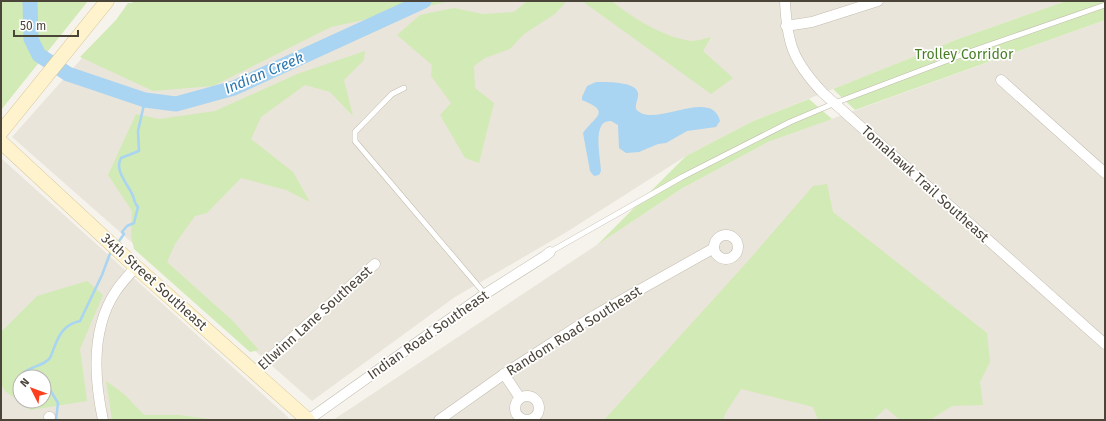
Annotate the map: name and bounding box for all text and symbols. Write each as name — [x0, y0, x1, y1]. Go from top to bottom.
scale bar — [14, 12, 78, 38]
text: 50 m — [20, 19, 46, 33]
park label: Trolley Corridor — [915, 46, 1014, 63]
water label: Indian Creek — [222, 48, 306, 98]
street label: Tomahawk Trail Southeast — [858, 122, 993, 246]
street label: 34th Street Southeast — [97, 230, 211, 335]
street label: Ellwinn Lane Southeast — [255, 262, 376, 374]
street label: Random Road Southeast — [503, 282, 646, 380]
street label: Indian Road Southeast — [364, 286, 493, 383]
north arrow — [12, 369, 52, 409]
text: N — [18, 376, 32, 390]

